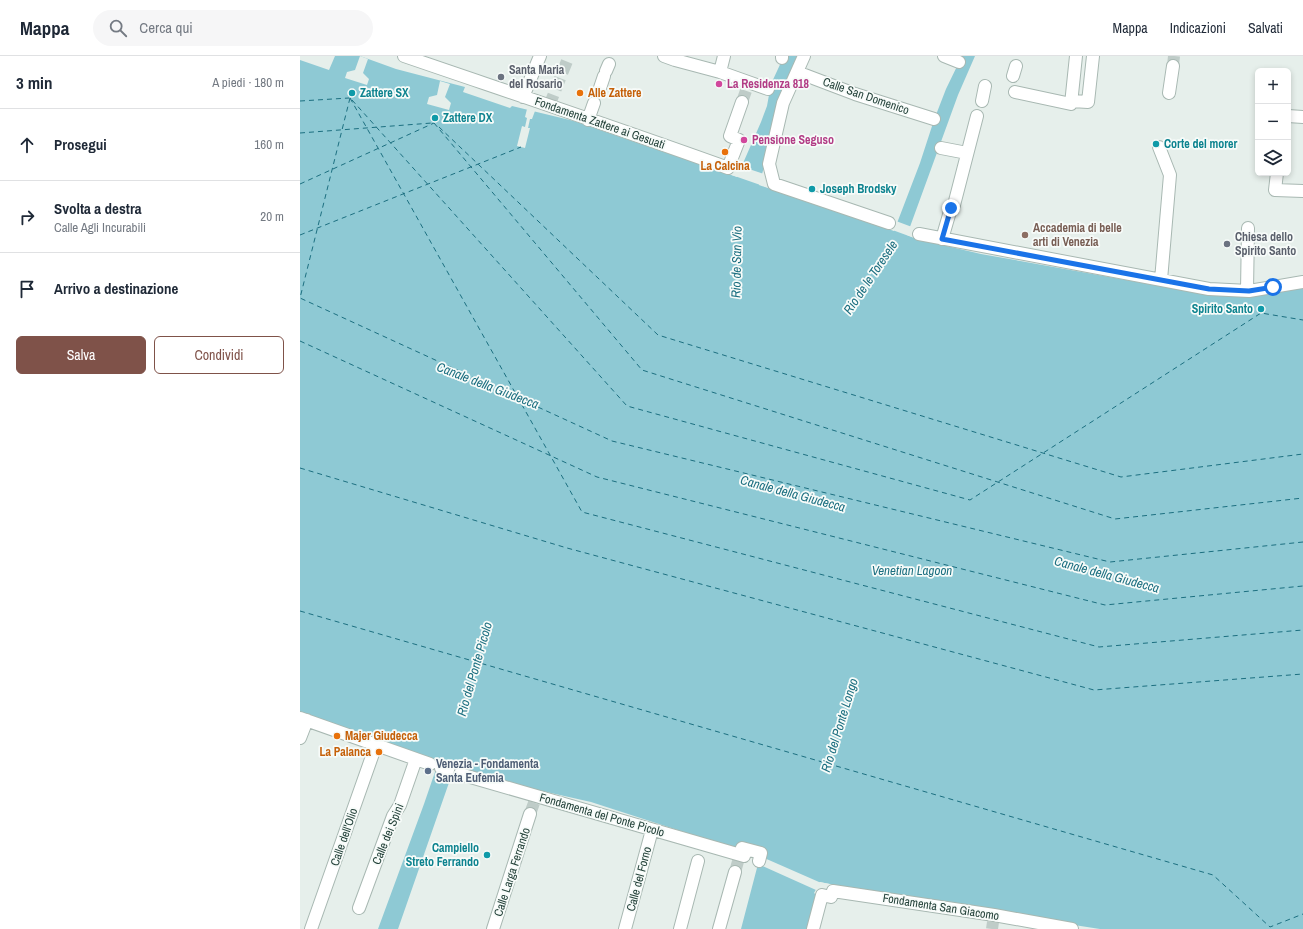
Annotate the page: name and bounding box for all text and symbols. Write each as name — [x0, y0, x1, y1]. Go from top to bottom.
search box — [93, 10, 373, 46]
text: Mappa — [20, 15, 69, 41]
icon: search — [107, 17, 129, 39]
text: Cerca qui — [139, 17, 193, 38]
text: Mappa — [1113, 19, 1148, 37]
text: Indicazioni — [1170, 19, 1226, 37]
text: Salvati — [1248, 19, 1283, 37]
place label: Santa Maria del Rosario — [509, 62, 565, 92]
map controls — [1255, 68, 1291, 176]
button: + — [1255, 68, 1291, 104]
text: 3 min — [16, 71, 52, 94]
marker: Santa Maria del Rosario — [496, 72, 506, 82]
text: A piedi · 180 m — [212, 74, 284, 91]
street label: Calle San Domenico — [821, 74, 911, 118]
place label: La Residenza 818 — [727, 76, 810, 92]
marker: La Residenza 818 — [714, 79, 724, 89]
place label: Zattere SX — [360, 85, 409, 101]
place label: Alle Zattere — [588, 85, 642, 101]
marker: Zattere SX — [347, 88, 357, 98]
marker: Alle Zattere — [575, 88, 585, 98]
street label: Fondamenta Zattere ai Gesuati — [533, 93, 667, 153]
button: − — [1255, 104, 1291, 140]
place label: Zattere DX — [443, 110, 493, 126]
marker: Zattere DX — [430, 113, 440, 123]
place label: Pensione Seguso — [752, 132, 834, 148]
icon: ahead — [16, 134, 38, 156]
text: Prosegui — [54, 134, 107, 155]
marker: Pensione Seguso — [739, 135, 749, 145]
text: 160 m — [254, 136, 284, 153]
place label: Corte del morer — [1164, 136, 1237, 152]
marker: Corte del morer — [1151, 139, 1161, 149]
button: layers — [1255, 140, 1291, 176]
marker: La Calcina — [720, 147, 730, 157]
place label: La Calcina — [700, 158, 750, 174]
place label: Joseph Brodsky — [820, 181, 897, 197]
marker: Joseph Brodsky — [807, 184, 817, 194]
text: Svolta a destra — [54, 198, 142, 219]
route end — [942, 199, 960, 217]
icon: right — [16, 206, 38, 228]
text: 20 m — [260, 208, 284, 225]
text: Calle Agli Incurabili — [54, 219, 146, 236]
place label: Accademia di belle arti di Venezia — [1033, 220, 1122, 250]
water label: Rio de San Vio — [727, 226, 746, 298]
place label: Chiesa dello Spirito Santo — [1235, 229, 1296, 259]
marker: Accademia di belle arti di Venezia — [1020, 230, 1030, 240]
water label: Rio de le Toresele — [839, 237, 901, 317]
marker: Chiesa dello Spirito Santo — [1222, 239, 1232, 249]
icon: arrive — [16, 278, 38, 300]
text: Arrivo a destinazione — [54, 278, 178, 299]
route start — [1264, 278, 1282, 296]
place label: Spirito Santo — [1192, 301, 1253, 317]
marker: Spirito Santo — [1256, 304, 1266, 314]
button: Salva — [16, 336, 146, 374]
button: Condividi — [154, 336, 284, 374]
water label: Canale della Giudecca — [434, 358, 541, 413]
water label: Canale della Giudecca — [739, 471, 847, 516]
water label: Canale della Giudecca — [1053, 552, 1161, 597]
water label: Venetian Lagoon — [872, 562, 952, 579]
water label: Rio del Ponte Picolo — [453, 620, 496, 718]
water label: Rio del Ponte Longo — [817, 676, 862, 774]
place label: Majer Giudecca — [345, 728, 418, 744]
marker: Majer Giudecca — [332, 731, 342, 741]
place label: La Palanca — [320, 744, 372, 760]
marker: La Palanca — [374, 747, 384, 757]
place label: Venezia - Fondamenta Santa Eufemia — [436, 756, 539, 786]
marker: Venezia - Fondamenta Santa Eufemia — [423, 766, 433, 776]
street label: Fondamenta del Ponte Picolo — [538, 790, 666, 840]
street label: Calle dei Spini — [368, 801, 408, 867]
street label: Calle dell'Olio — [327, 806, 361, 868]
street label: Calle Larga Ferrando — [490, 826, 534, 918]
place label: Campiello Streto Ferrando — [406, 840, 479, 870]
street label: Calle del Forno — [623, 845, 655, 913]
marker: Campiello Streto Ferrando — [482, 850, 492, 860]
street label: Fondamenta San Giacomo — [882, 890, 1000, 924]

